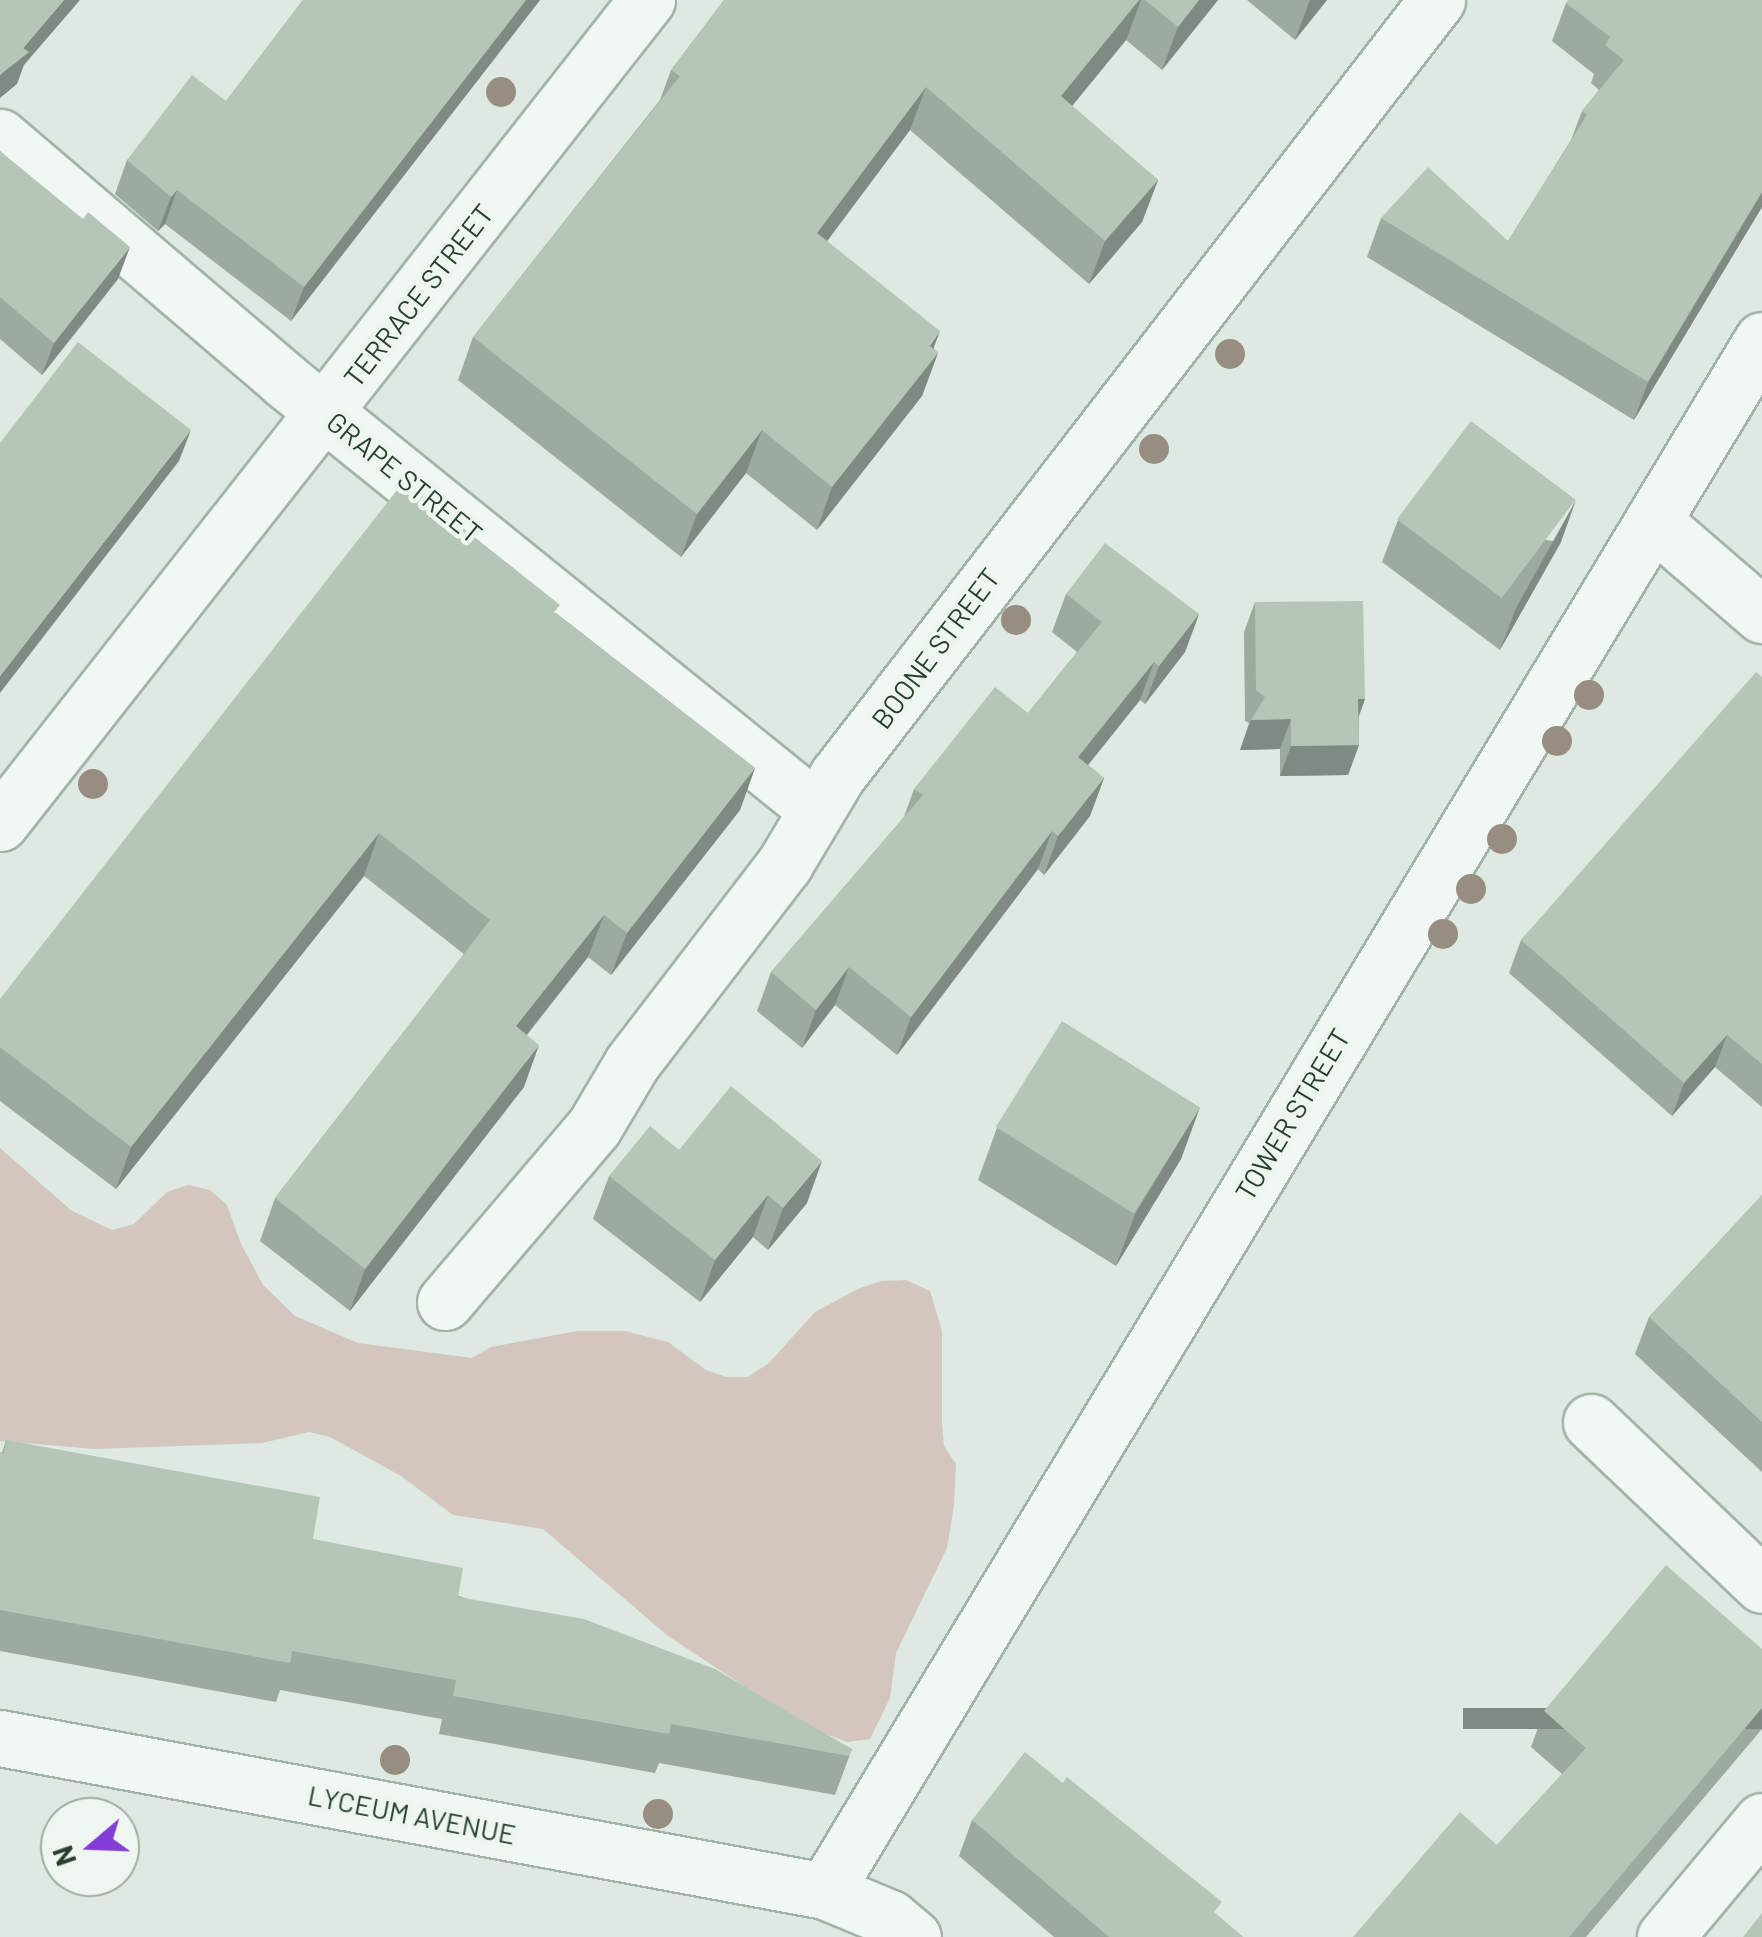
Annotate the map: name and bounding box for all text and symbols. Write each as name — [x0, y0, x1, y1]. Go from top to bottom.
street label: TERRACE STREET — [336, 197, 500, 393]
street label: GRAPE STREET — [321, 404, 489, 550]
street label: BOONE STREET — [864, 561, 1006, 735]
street label: TOWER STREET — [1228, 1022, 1356, 1206]
street label: LYCEUM AVENUE — [305, 1777, 519, 1851]
north arrow — [40, 1797, 140, 1897]
text: N — [44, 1842, 83, 1870]

